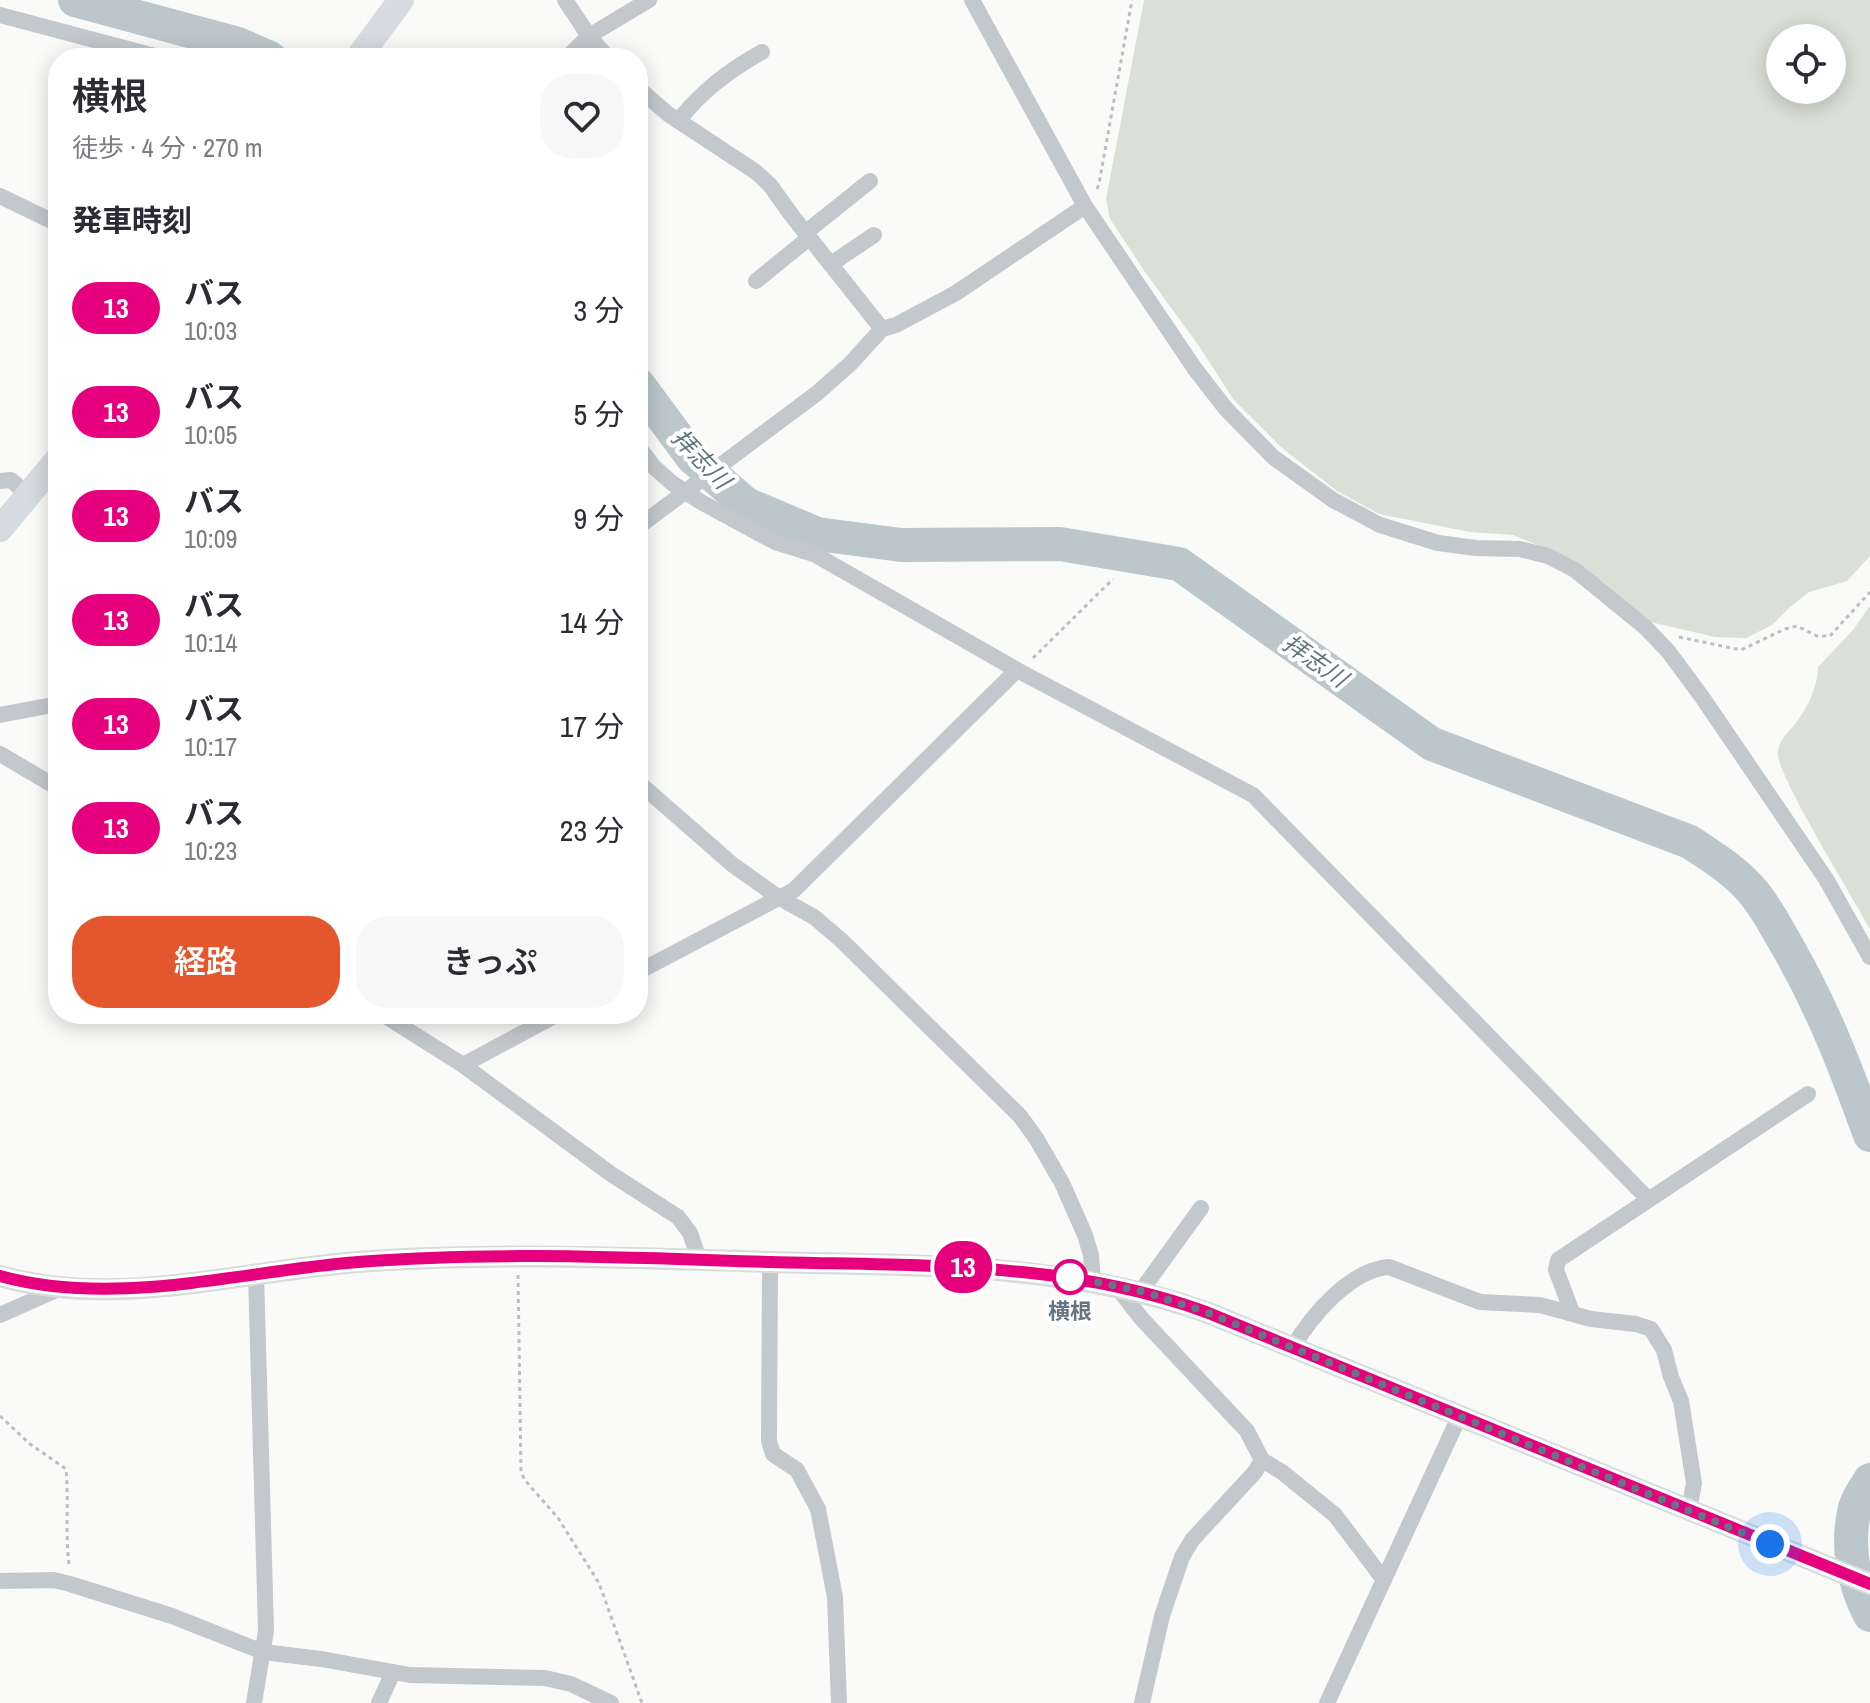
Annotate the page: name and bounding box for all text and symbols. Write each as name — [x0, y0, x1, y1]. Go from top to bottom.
map controls — [1766, 24, 1846, 104]
button: locate — [1766, 24, 1846, 104]
text: 横根 — [72, 71, 148, 122]
button: heart — [540, 74, 624, 158]
text: 徒歩 · 4 分 · 270 m — [72, 130, 263, 165]
text: 発車時刻 — [72, 200, 192, 240]
text: バス — [184, 273, 244, 313]
text: 13 — [103, 289, 129, 327]
text: 3 分 — [573, 290, 624, 330]
text: 10:03 — [184, 313, 237, 348]
text: バス — [184, 377, 244, 417]
text: 13 — [103, 393, 129, 431]
text: 5 分 — [573, 394, 624, 434]
text: 10:05 — [184, 417, 237, 452]
water label: 拝志川 — [665, 421, 740, 497]
text: バス — [184, 481, 244, 521]
text: 13 — [103, 497, 129, 535]
text: 9 分 — [573, 498, 624, 538]
text: 10:09 — [184, 521, 237, 556]
text: バス — [184, 585, 244, 625]
text: 13 — [103, 601, 129, 639]
text: 14 分 — [560, 602, 624, 642]
text: 10:14 — [184, 625, 237, 660]
water label: 拝志川 — [1277, 626, 1357, 696]
text: バス — [184, 689, 244, 729]
text: 13 — [103, 705, 129, 743]
text: 17 分 — [560, 706, 624, 746]
text: 10:17 — [184, 729, 237, 764]
text: バス — [184, 793, 244, 833]
text: 13 — [103, 809, 129, 847]
text: 23 分 — [560, 810, 624, 850]
text: 10:23 — [184, 833, 237, 868]
button: 経路 — [72, 916, 340, 1008]
button: きっぷ — [356, 916, 624, 1008]
line badge: 13 — [927, 1241, 999, 1293]
text: 13 — [950, 1248, 976, 1286]
marker: 横根 — [1053, 1260, 1087, 1294]
place label: 横根 — [1048, 1296, 1092, 1326]
your location — [1750, 1524, 1790, 1564]

